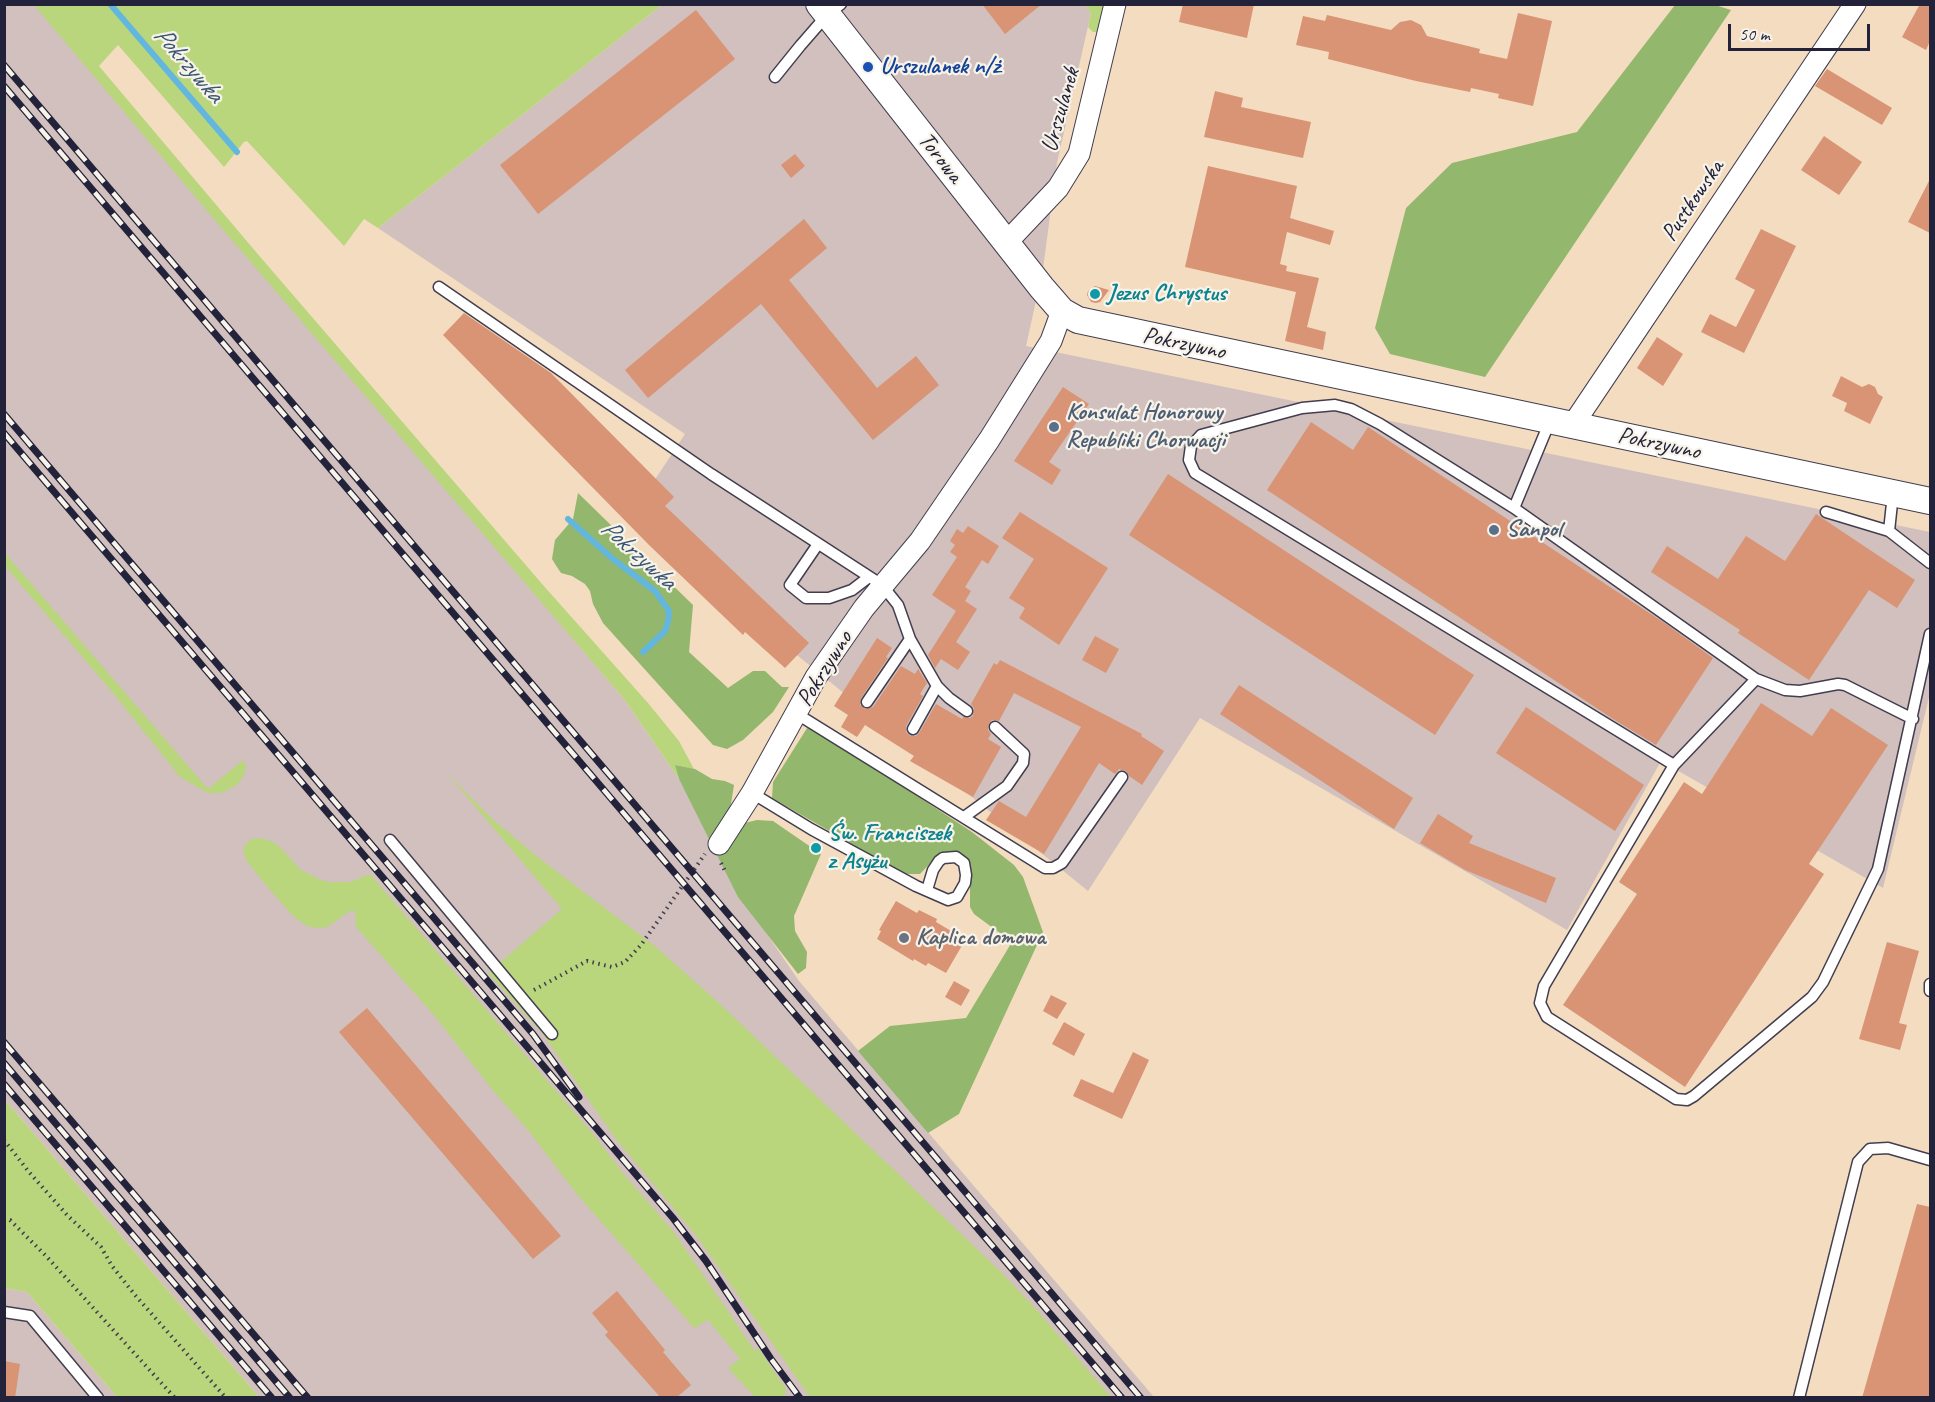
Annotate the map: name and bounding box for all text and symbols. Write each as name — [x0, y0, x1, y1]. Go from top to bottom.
scale bar — [1731, 12, 1874, 50]
water label: Pokrzywka — [146, 21, 230, 109]
text: 50 m — [1739, 23, 1770, 45]
place label: Urszulanek n/ż — [880, 53, 1000, 81]
marker: Urszulanek n/ż — [861, 60, 875, 74]
street label: Urszulanek — [1035, 65, 1087, 155]
street label: Torowa — [911, 127, 969, 189]
street label: Pustkowska — [1655, 155, 1731, 247]
place label: Jezus Chrystus — [1107, 280, 1226, 308]
marker: Jezus Chrystus — [1088, 287, 1102, 301]
street label: Pokrzywno — [1140, 321, 1228, 367]
place label: Konsulat Honorowy Republiki Chorwacji — [1066, 399, 1225, 455]
marker: Konsulat Honorowy Republiki Chorwacji — [1047, 420, 1061, 434]
street label: Pokrzywno — [1615, 421, 1703, 467]
water label: Pokrzywka — [594, 513, 682, 597]
place label: Sanpol — [1506, 516, 1561, 544]
marker: Sanpol — [1487, 523, 1501, 537]
street label: Pokrzywno — [791, 626, 859, 712]
place label: Św. Franciszek z Asyżu — [828, 820, 951, 876]
marker: Św. Franciszek z Asyżu — [809, 841, 823, 855]
place label: Kaplica domowa — [916, 924, 1045, 952]
marker: Kaplica domowa — [897, 931, 911, 945]

